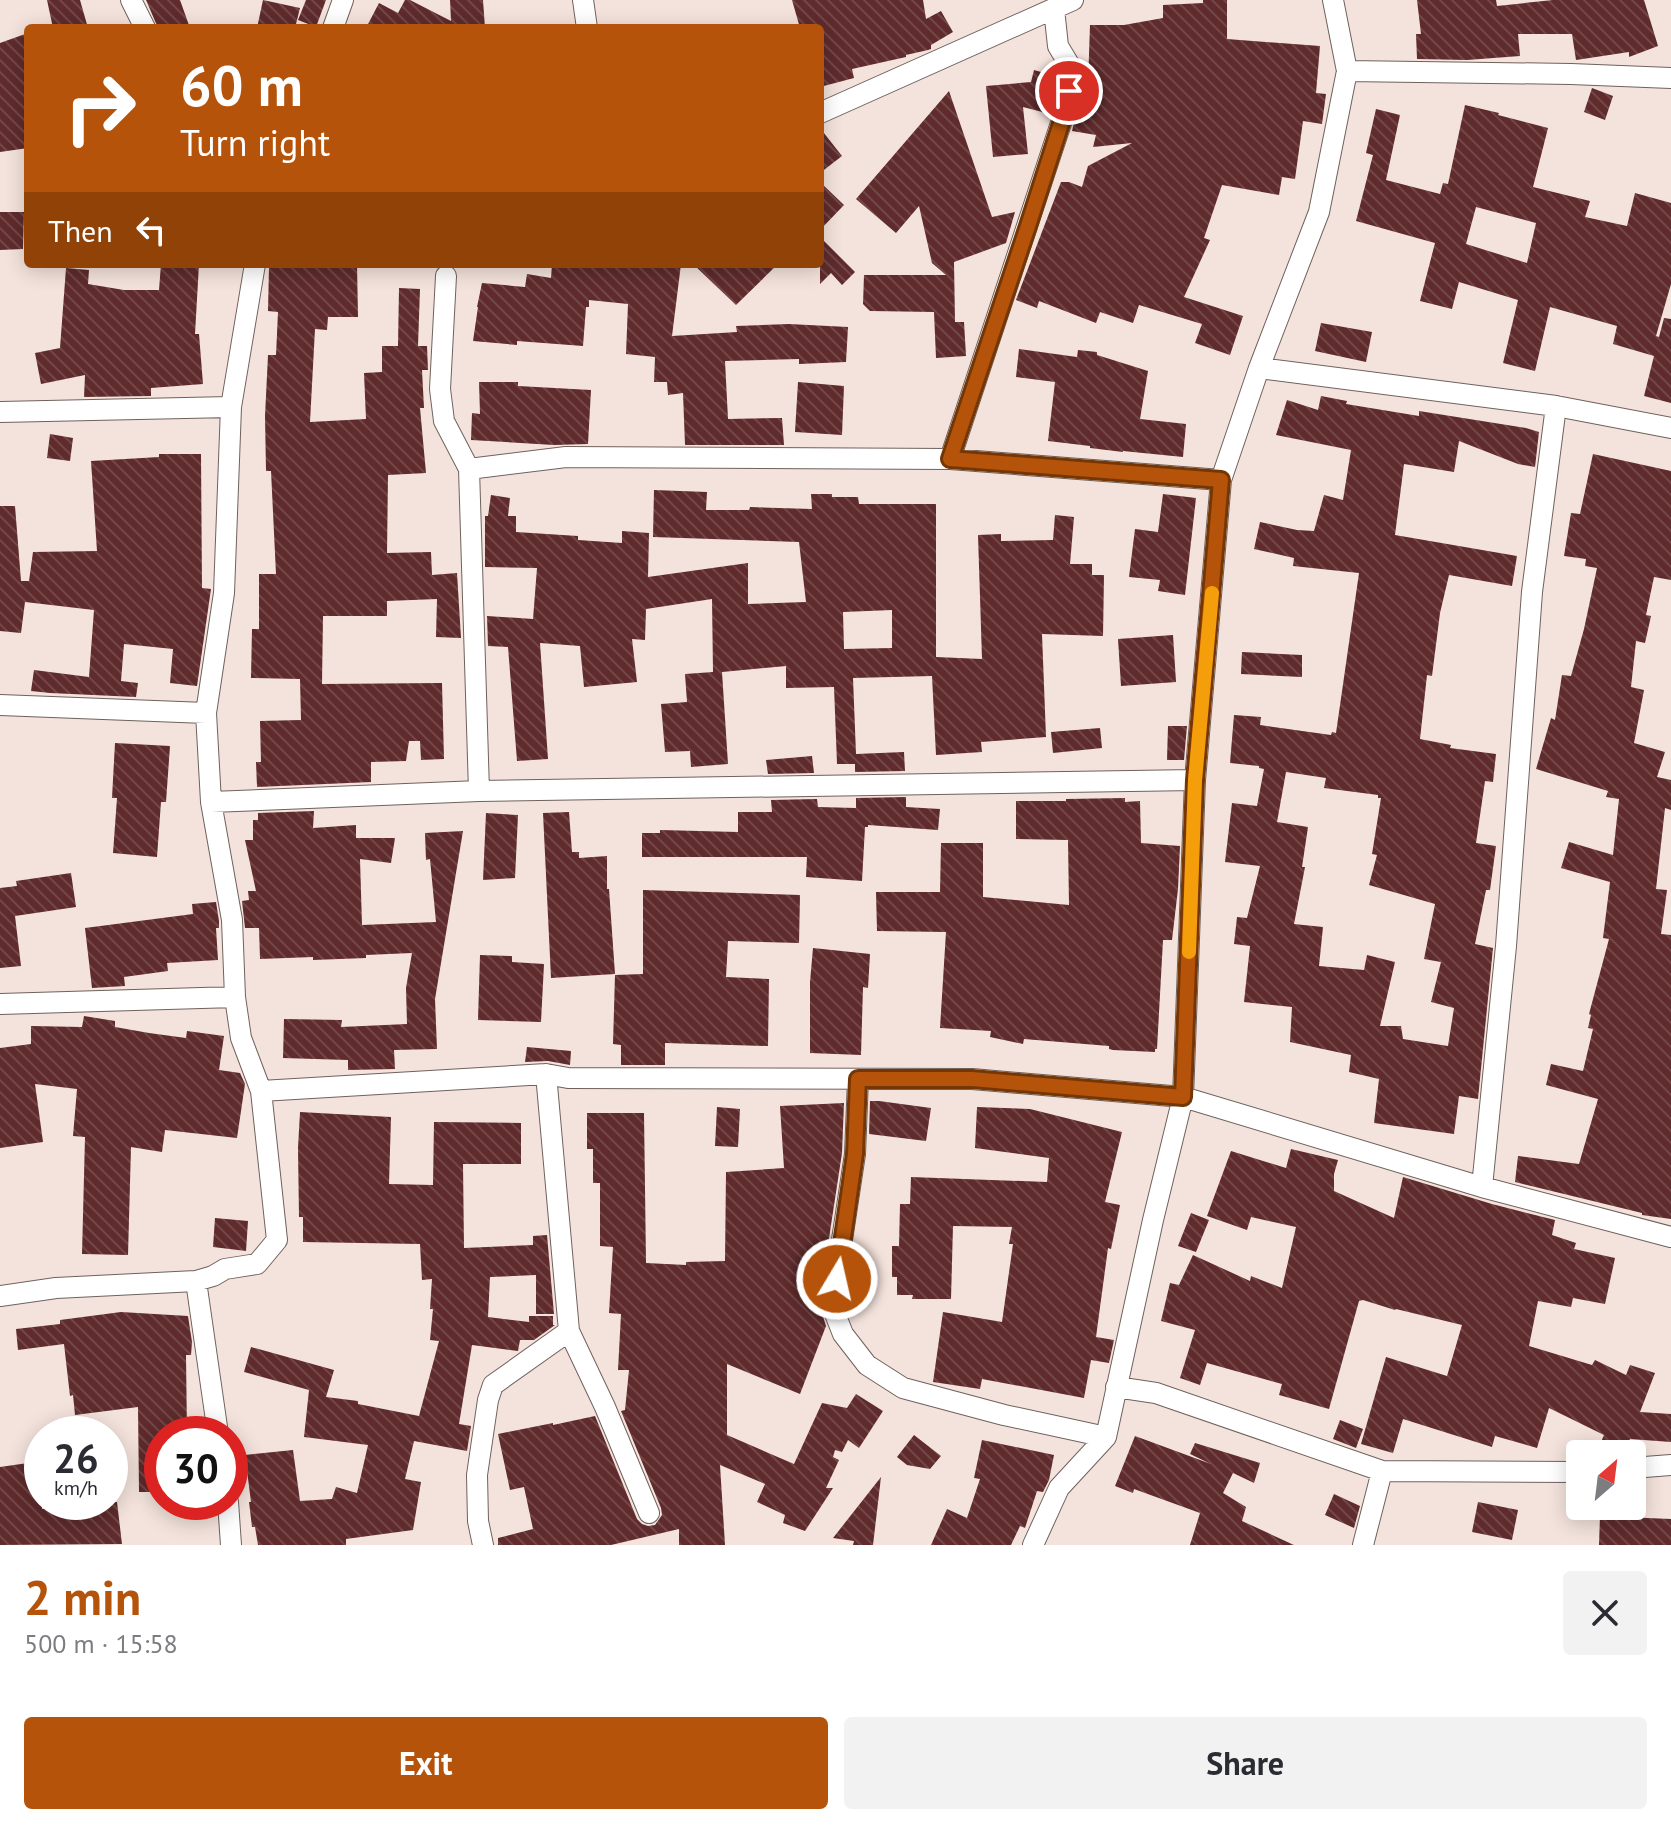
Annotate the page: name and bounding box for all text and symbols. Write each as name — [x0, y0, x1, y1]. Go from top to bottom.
text: 60 m — [180, 49, 303, 121]
icon: right — [48, 56, 152, 160]
pin — [1035, 57, 1103, 125]
icon: arrive — [1047, 69, 1091, 113]
text: Turn right — [180, 119, 330, 166]
icon: left — [129, 208, 173, 252]
text: Then — [48, 211, 113, 250]
position arrow — [795, 1237, 879, 1321]
speed limit sign: 30 — [144, 1416, 248, 1520]
text: 26 — [53, 1432, 99, 1484]
north arrow — [1566, 1440, 1646, 1520]
map controls — [1566, 1440, 1646, 1520]
text: km/h — [54, 1475, 98, 1501]
text: 2 min — [24, 1566, 141, 1628]
button: close — [1563, 1571, 1647, 1655]
text: 500 m · 15:58 — [24, 1627, 178, 1660]
button: Exit — [24, 1717, 828, 1809]
button: Share — [844, 1717, 1647, 1809]

